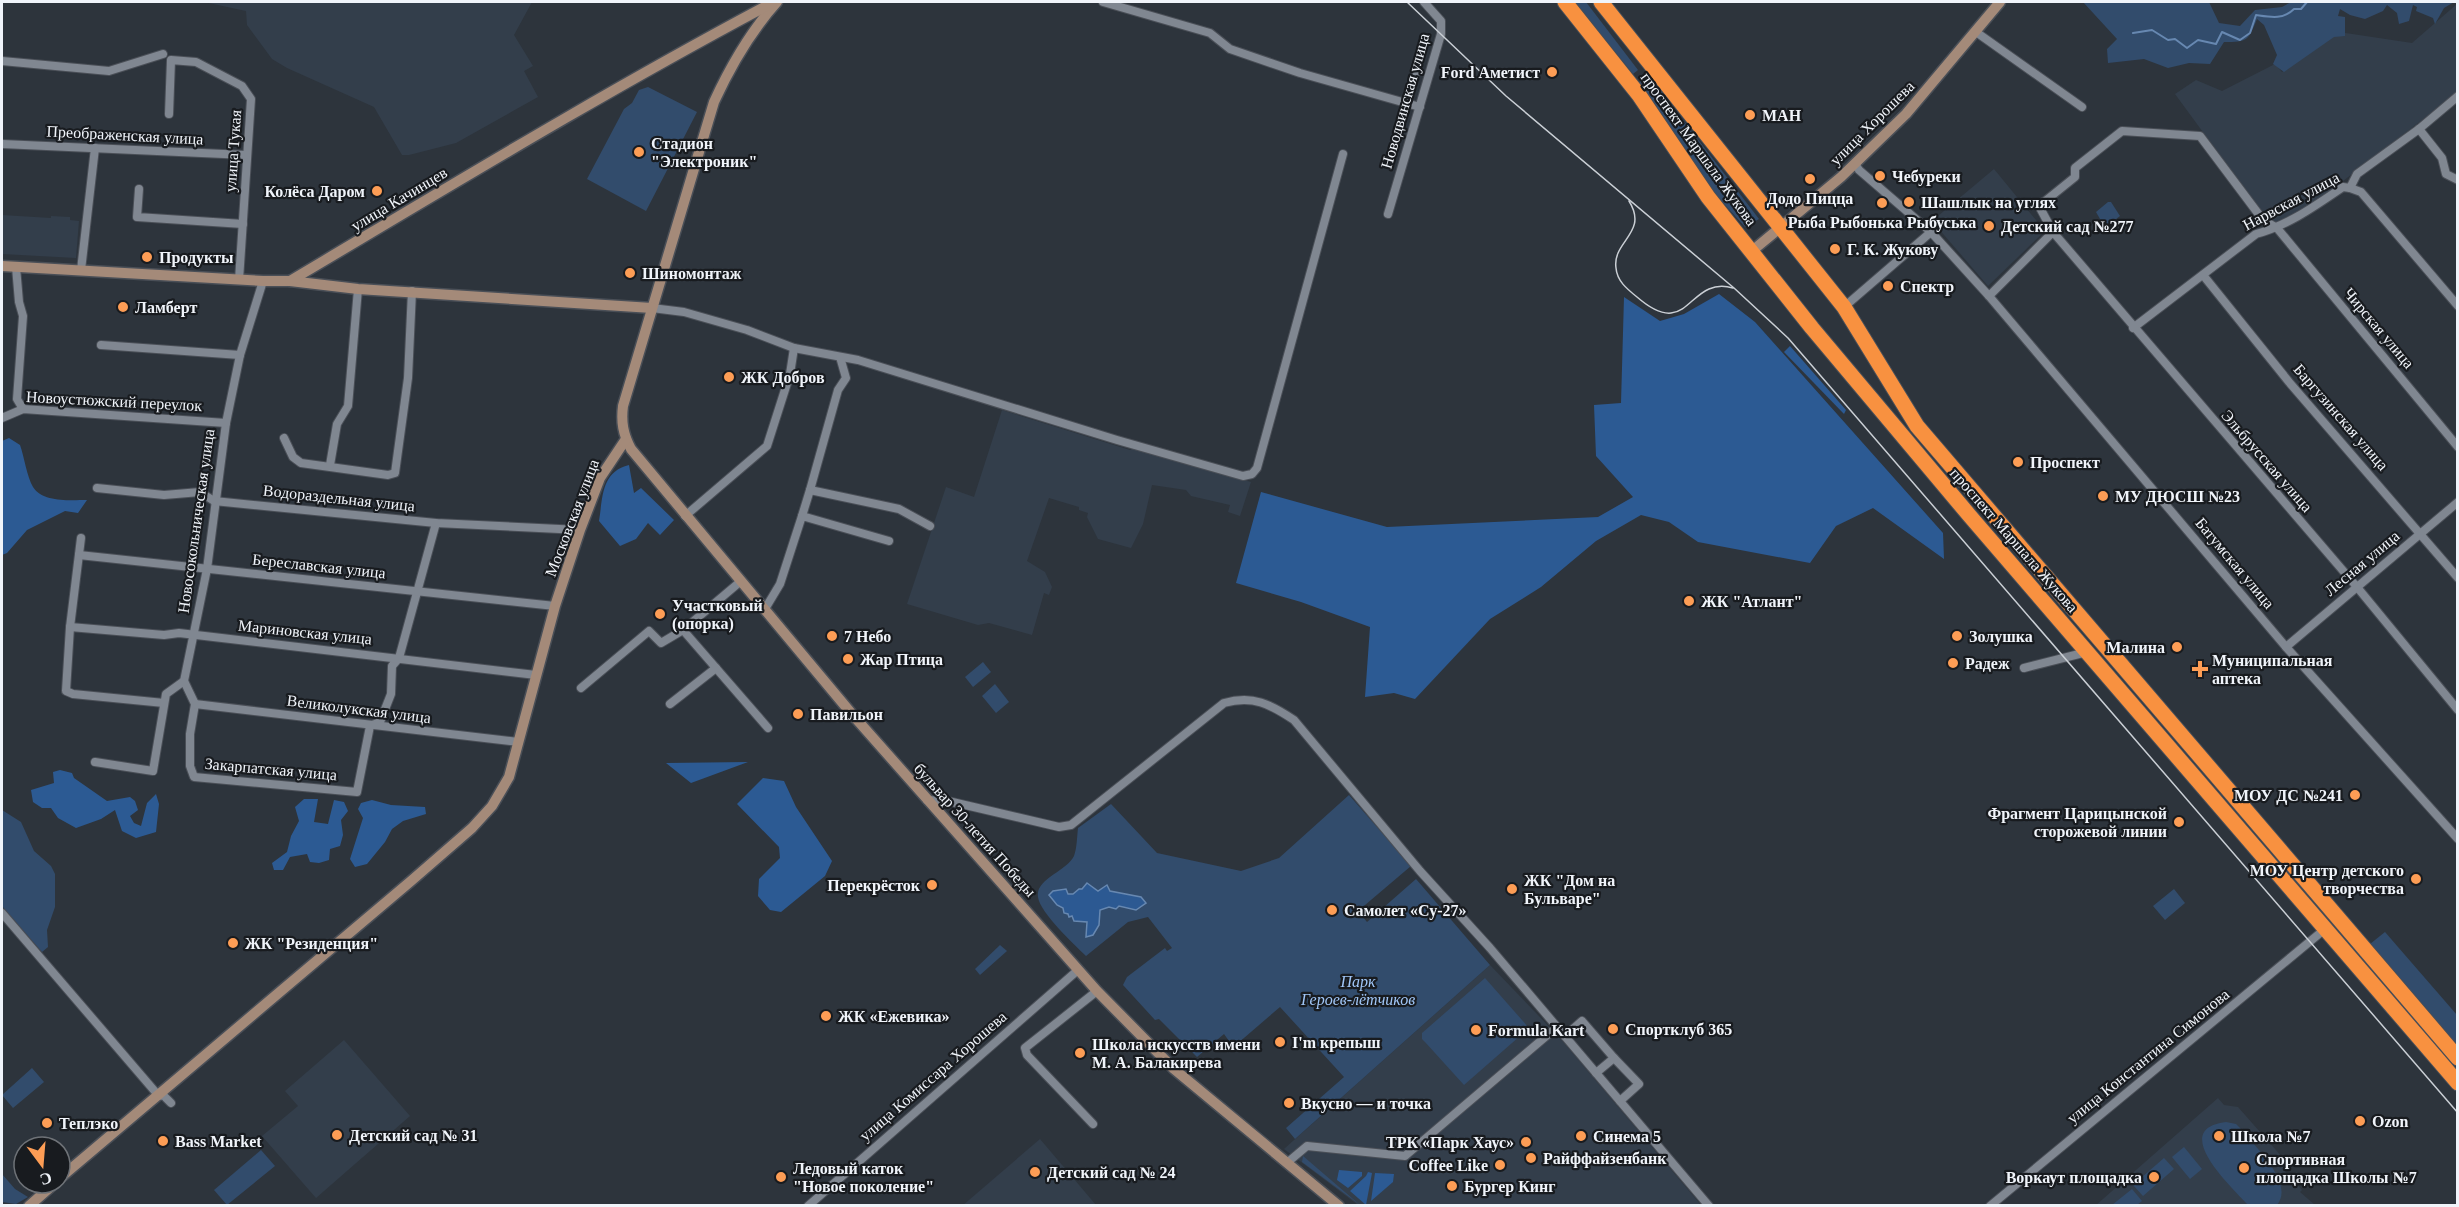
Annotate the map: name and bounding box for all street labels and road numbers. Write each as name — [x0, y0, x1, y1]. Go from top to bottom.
street label: Новодвинская улица — [1378, 31, 1433, 171]
street label: проспект Маршала Жукова — [1637, 69, 1760, 230]
street label: улица Хорошева — [1826, 77, 1918, 169]
street label: улица Тукая — [222, 109, 245, 193]
street label: Преображенская улица — [46, 122, 204, 149]
street label: улица Качинцев — [348, 163, 451, 235]
street label: Нарвская улица — [2240, 168, 2343, 234]
street label: Чирская улица — [2340, 284, 2418, 372]
street label: Баргузинская улица — [2290, 361, 2392, 474]
street label: Новоустюжский переулок — [26, 388, 203, 415]
street label: Эльбрусская улица — [2217, 407, 2316, 516]
street label: Новосокольническая улица — [175, 428, 218, 614]
street label: Московская улица — [542, 457, 603, 579]
street label: проспект Маршала Жукова — [1946, 465, 2081, 616]
street label: Водораздельная улица — [262, 482, 416, 515]
street label: Батумская улица — [2191, 514, 2278, 612]
street label: Лесная улица — [2321, 527, 2403, 600]
street label: Береславская улица — [251, 551, 387, 582]
street label: Мариновская улица — [237, 617, 373, 648]
street label: Великолукская улица — [286, 692, 432, 727]
street label: Закарпатская улица — [204, 755, 338, 784]
street label: бульвар 30-летия Победы — [910, 760, 1039, 901]
street label: улица Константина Симонова — [2064, 985, 2233, 1127]
street label: улица Комиссара Хорошева — [856, 1008, 1010, 1145]

